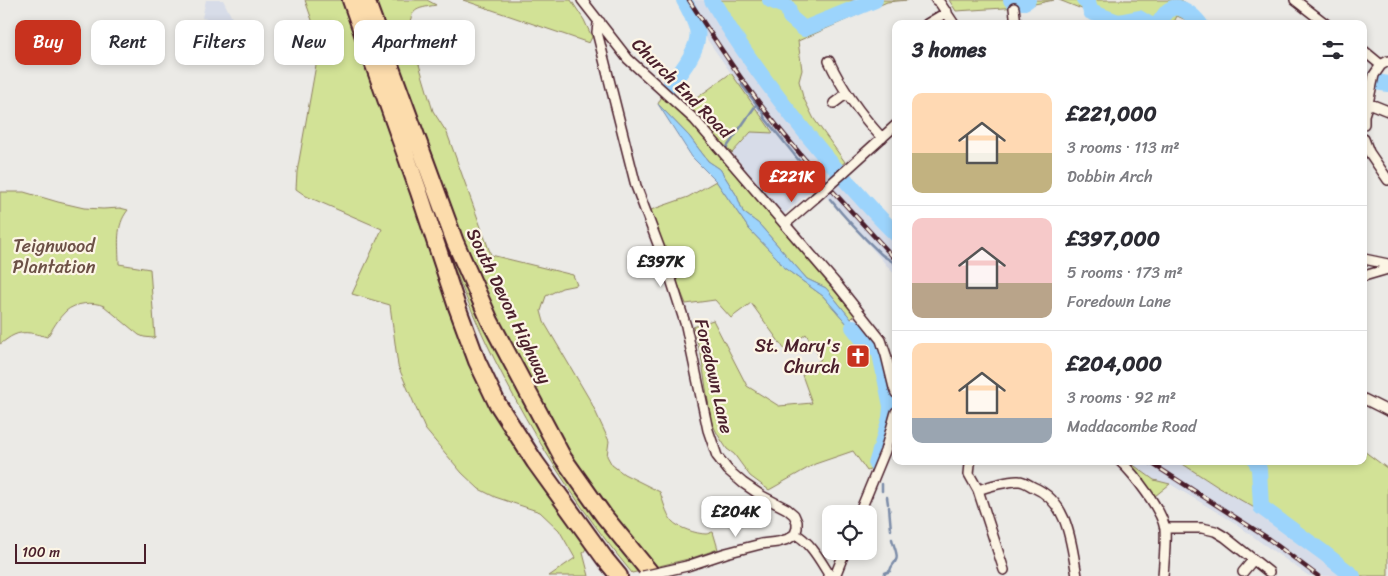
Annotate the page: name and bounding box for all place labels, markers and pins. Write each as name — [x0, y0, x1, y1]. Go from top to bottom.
pin: £221K — [757, 160, 827, 203]
pin: £397K — [626, 246, 696, 288]
place label: St. Mary's Church — [755, 330, 841, 383]
church icon: St. Mary's Church — [845, 343, 871, 369]
pin: £204K — [701, 496, 771, 538]

